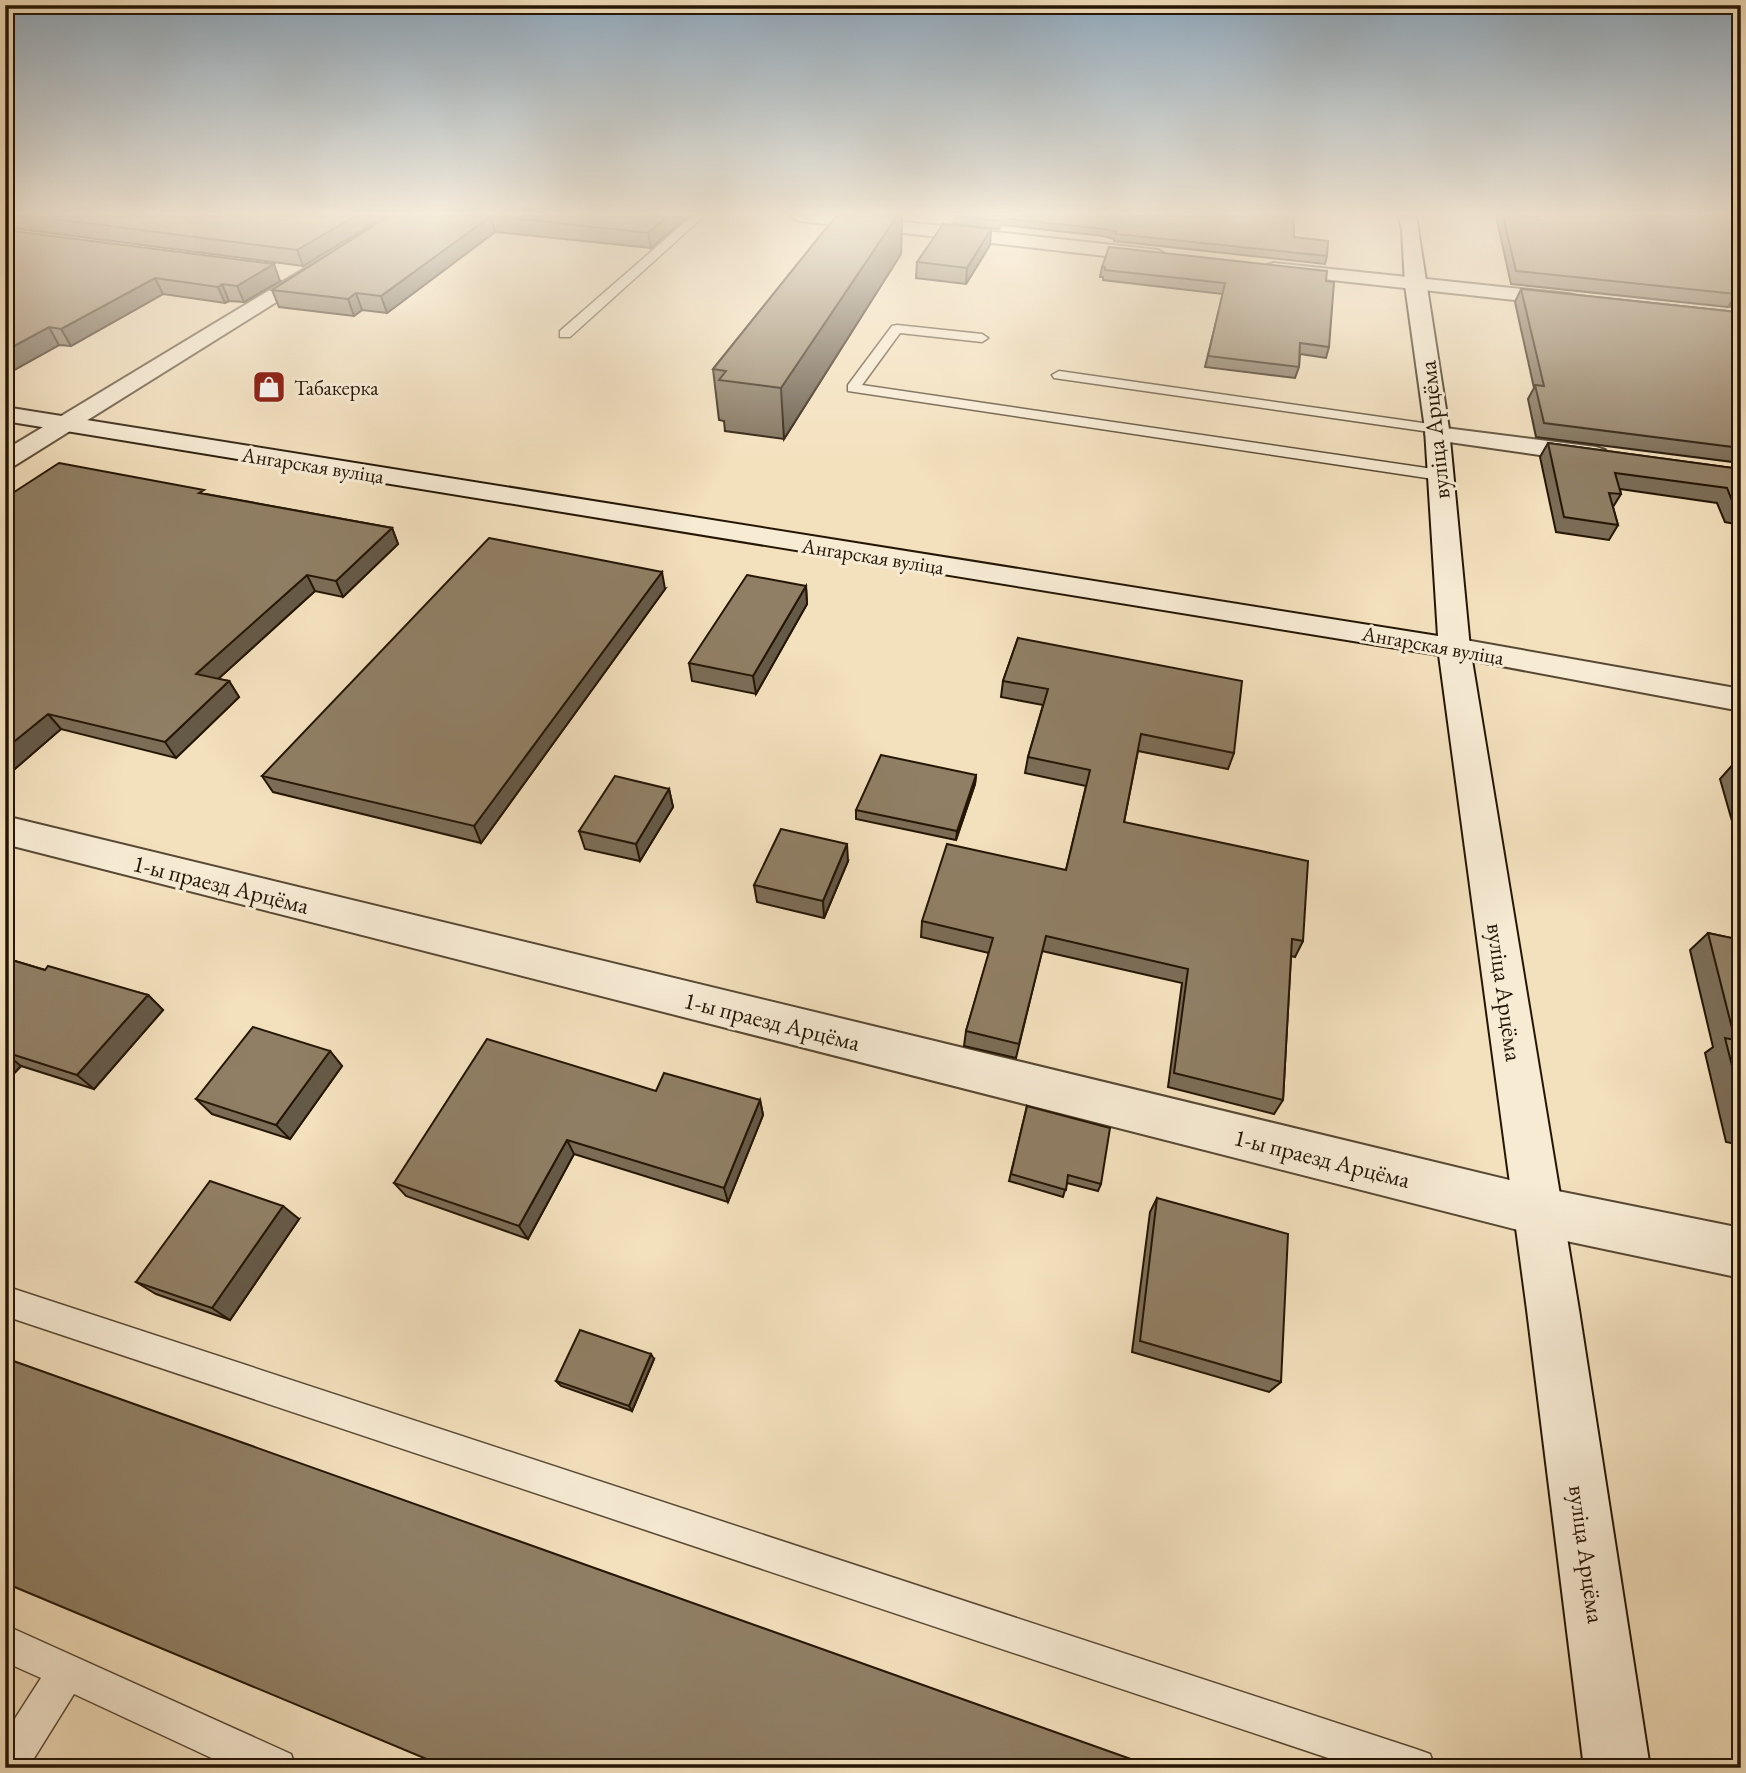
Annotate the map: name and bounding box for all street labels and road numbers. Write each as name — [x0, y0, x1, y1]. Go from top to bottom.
street label: вуліца Арцёма — [1411, 359, 1457, 501]
street label: Ангарская вуліца — [239, 440, 387, 490]
street label: Ангарская вуліца — [799, 531, 947, 581]
street label: Ангарская вуліца — [1359, 619, 1507, 671]
street label: 1-ы праезд Арцёма — [130, 847, 313, 921]
street label: вуліца Арцёма — [1480, 921, 1530, 1063]
street label: 1-ы праезд Арцёма — [681, 984, 864, 1058]
street label: 1-ы праезд Арцёма — [1231, 1121, 1414, 1195]
street label: вуліца Арцёма — [1562, 1483, 1612, 1625]

